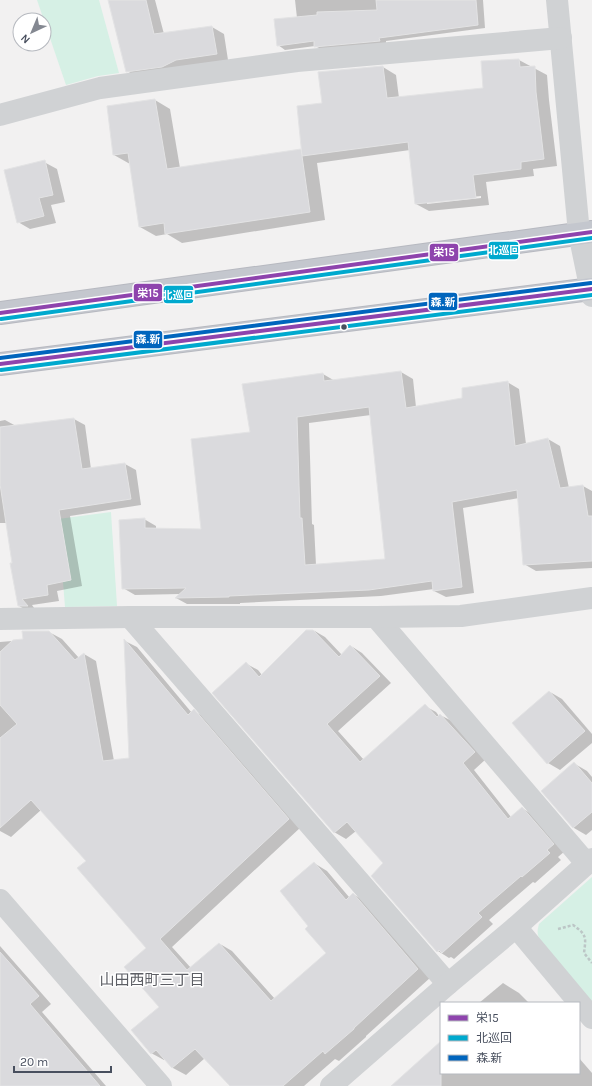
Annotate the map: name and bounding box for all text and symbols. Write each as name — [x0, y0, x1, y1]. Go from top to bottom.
north arrow — [12, 12, 52, 52]
text: N — [18, 31, 33, 46]
line badge: 北巡回 — [488, 241, 519, 260]
line badge: 栄15 — [429, 243, 459, 262]
text: 北巡回 — [488, 244, 521, 257]
text: 栄15 — [433, 246, 455, 259]
line badge: 栄15 — [133, 283, 163, 302]
line badge: 北巡回 — [163, 285, 194, 304]
text: 栄15 — [137, 287, 159, 300]
text: 北巡回 — [162, 289, 195, 302]
line badge: 森.新 — [428, 292, 458, 311]
text: 森.新 — [431, 296, 455, 309]
unlabelled marker — [339, 322, 349, 332]
line badge: 森.新 — [133, 330, 163, 349]
text: 森.新 — [136, 333, 160, 346]
district label: 山田西町三丁目 — [99, 971, 205, 989]
legend — [440, 1002, 580, 1074]
text: 栄15 — [476, 1011, 499, 1025]
text: 北巡回 — [476, 1031, 512, 1045]
scale bar — [14, 1048, 111, 1074]
text: 森.新 — [476, 1051, 502, 1065]
text: 20 m — [20, 1055, 48, 1069]

